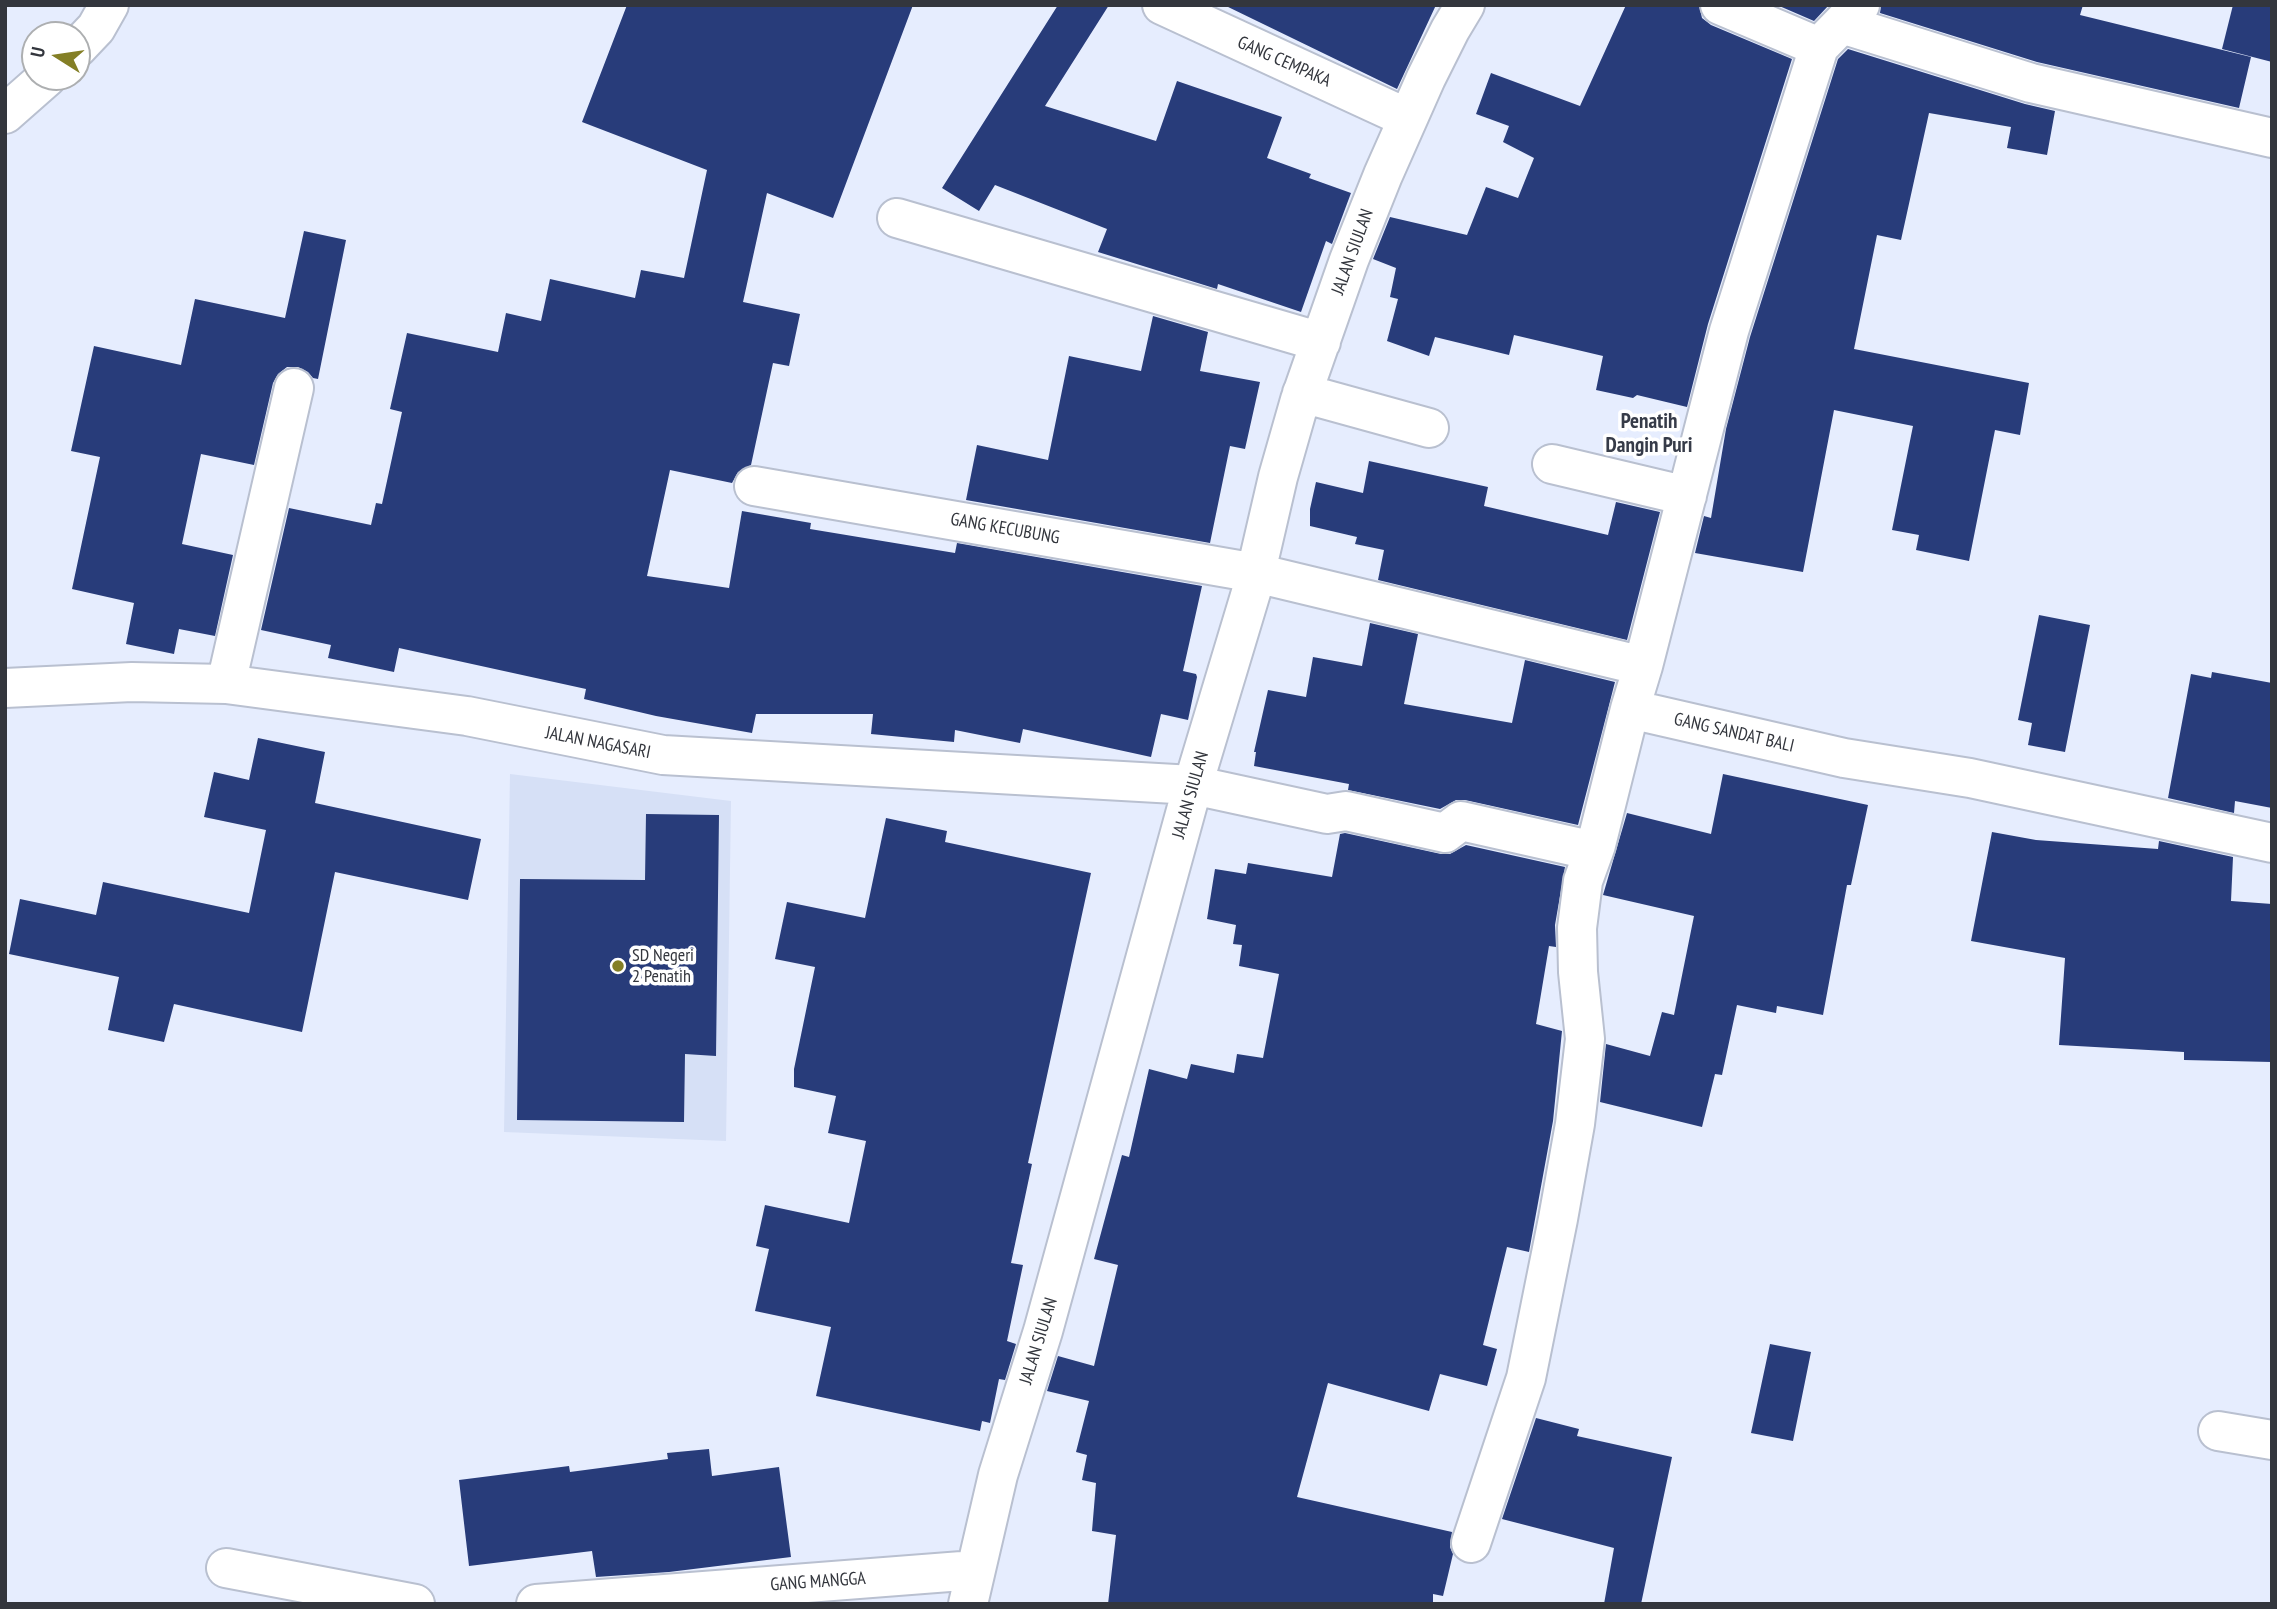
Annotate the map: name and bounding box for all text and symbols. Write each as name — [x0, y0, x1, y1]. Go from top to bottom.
north arrow — [21, 21, 91, 91]
street label: GANG CEMPAKA — [1234, 32, 1334, 92]
text: U — [25, 45, 50, 59]
street label: JALAN SIULAN — [1328, 206, 1378, 298]
district label: Penatih Dangin Puri — [1606, 409, 1692, 459]
street label: GANG KECUBUNG — [949, 509, 1061, 549]
street label: GANG SANDAT BALI — [1672, 709, 1796, 757]
street label: JALAN NAGASARI — [544, 722, 652, 764]
street label: JALAN SIULAN — [1168, 749, 1214, 841]
place label: SD Negeri 2 Penatih — [632, 945, 694, 988]
marker: SD Negeri 2 Penatih — [610, 958, 626, 974]
street label: JALAN SIULAN — [1016, 1295, 1062, 1387]
street label: GANG MANGGA — [770, 1568, 866, 1596]

